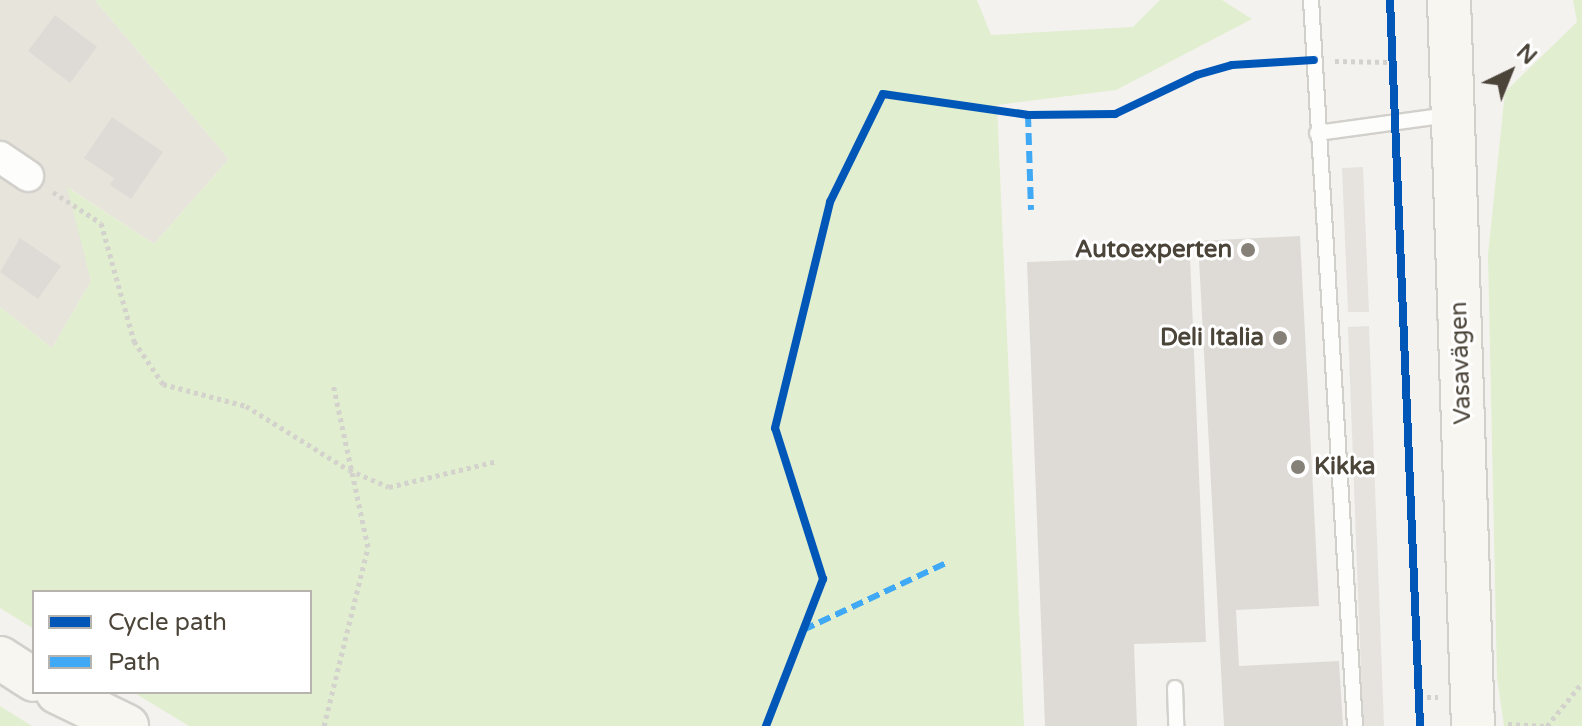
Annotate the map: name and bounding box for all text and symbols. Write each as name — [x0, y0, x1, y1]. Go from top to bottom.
north arrow — [1470, 32, 1550, 112]
text: N — [1511, 39, 1542, 70]
place label: Autoexperten — [1075, 236, 1232, 264]
marker: Autoexperten — [1239, 241, 1257, 259]
street label: Vasavägen — [1444, 301, 1478, 425]
place label: Deli Italia — [1160, 324, 1264, 352]
marker: Deli Italia — [1271, 329, 1289, 347]
place label: Kikka — [1314, 453, 1375, 481]
marker: Kikka — [1289, 458, 1307, 476]
legend — [32, 590, 312, 694]
text: Cycle path — [108, 608, 227, 637]
text: Path — [108, 648, 161, 677]

